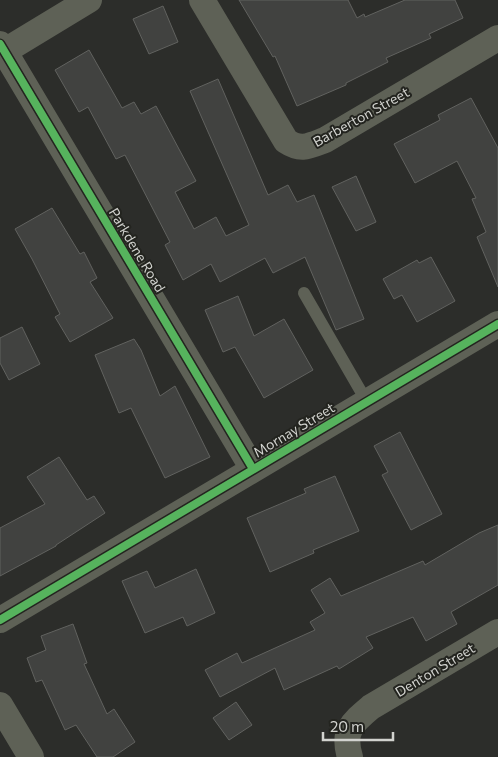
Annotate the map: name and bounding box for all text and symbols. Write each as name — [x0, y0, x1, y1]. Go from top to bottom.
street label: Barberton Street — [310, 83, 412, 150]
street label: Parkdene Road — [106, 205, 169, 295]
street label: Mornay Street — [250, 398, 338, 461]
street label: Denton Street — [392, 639, 478, 700]
scale bar — [323, 710, 393, 742]
text: 20 m — [330, 717, 364, 735]

